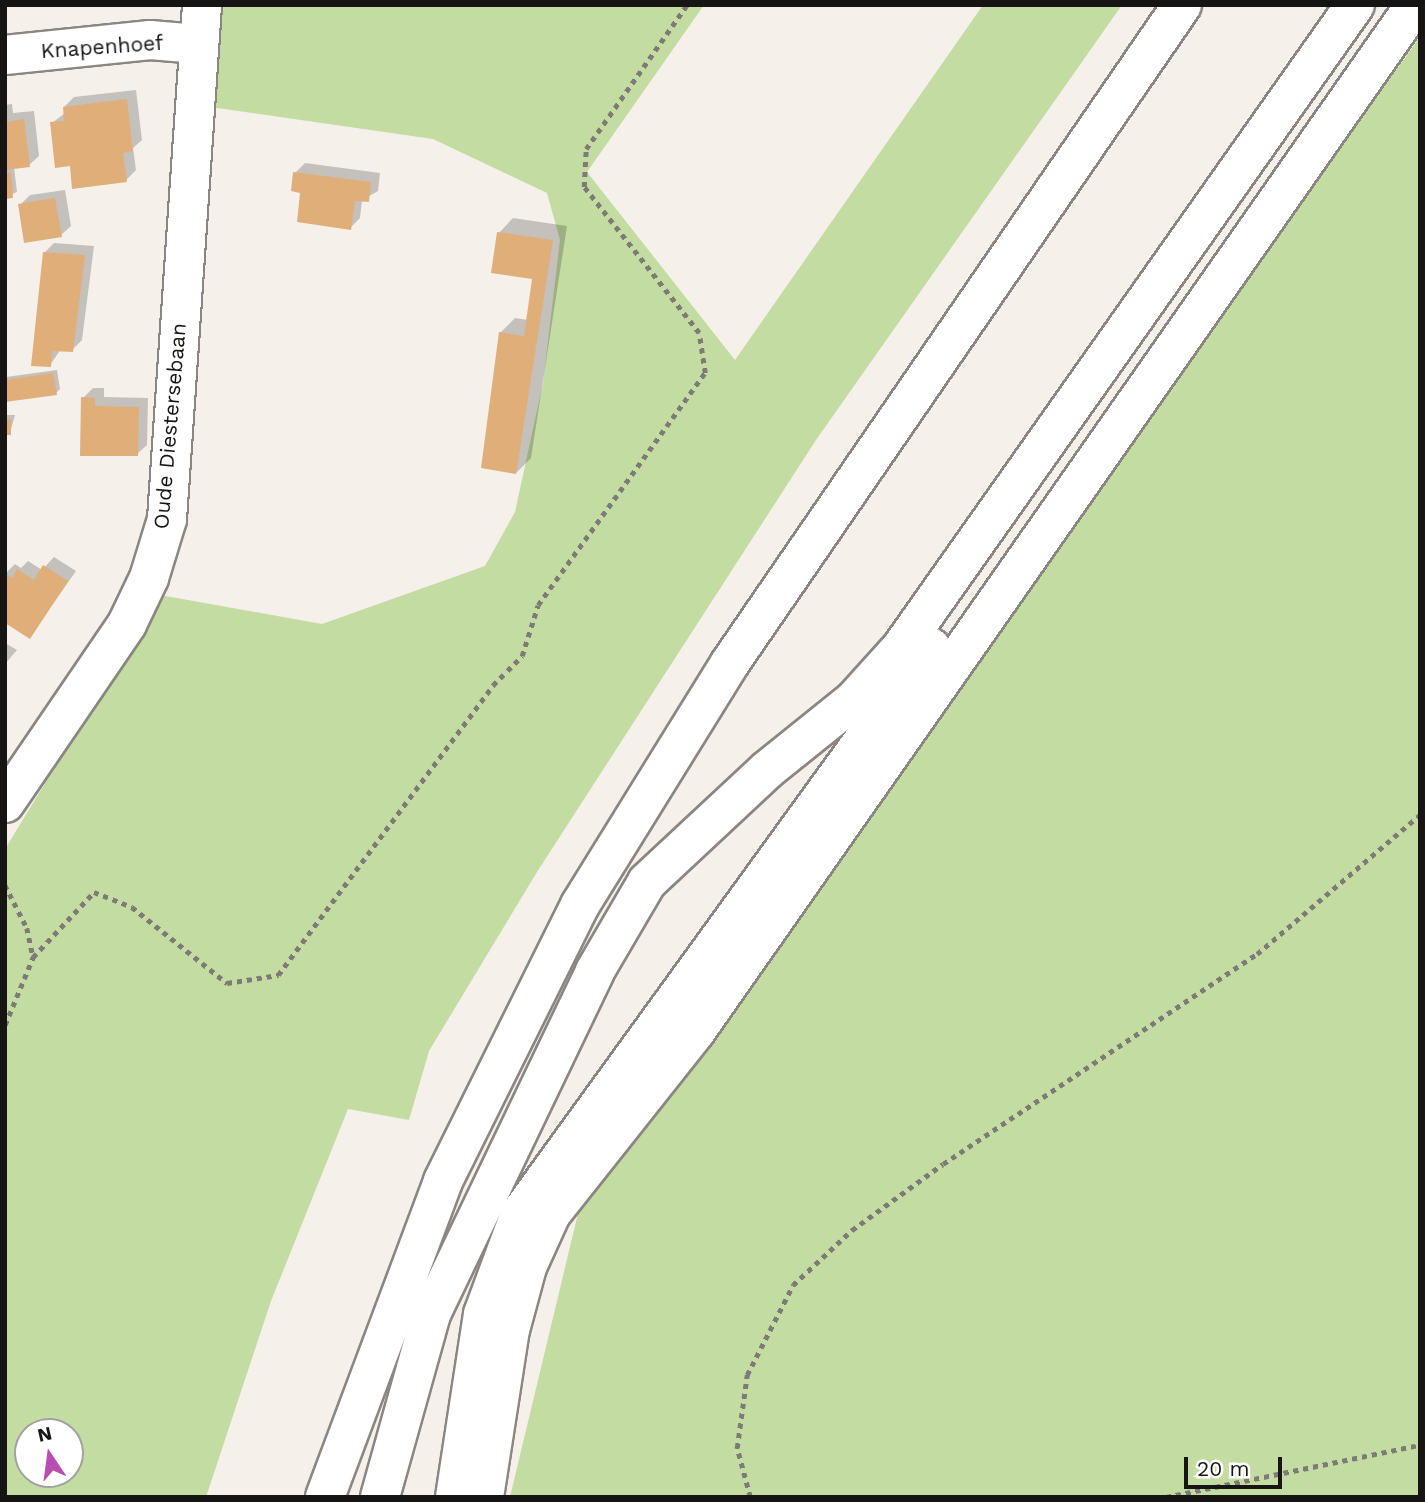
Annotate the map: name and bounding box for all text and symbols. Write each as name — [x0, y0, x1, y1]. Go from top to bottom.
street label: Knapenhoef — [40, 30, 164, 64]
street label: Oude Diestersebaan — [148, 322, 192, 530]
north arrow — [14, 1418, 84, 1488]
text: N — [35, 1421, 54, 1447]
scale bar — [1187, 1442, 1285, 1486]
text: 20 m — [1197, 1456, 1249, 1481]

